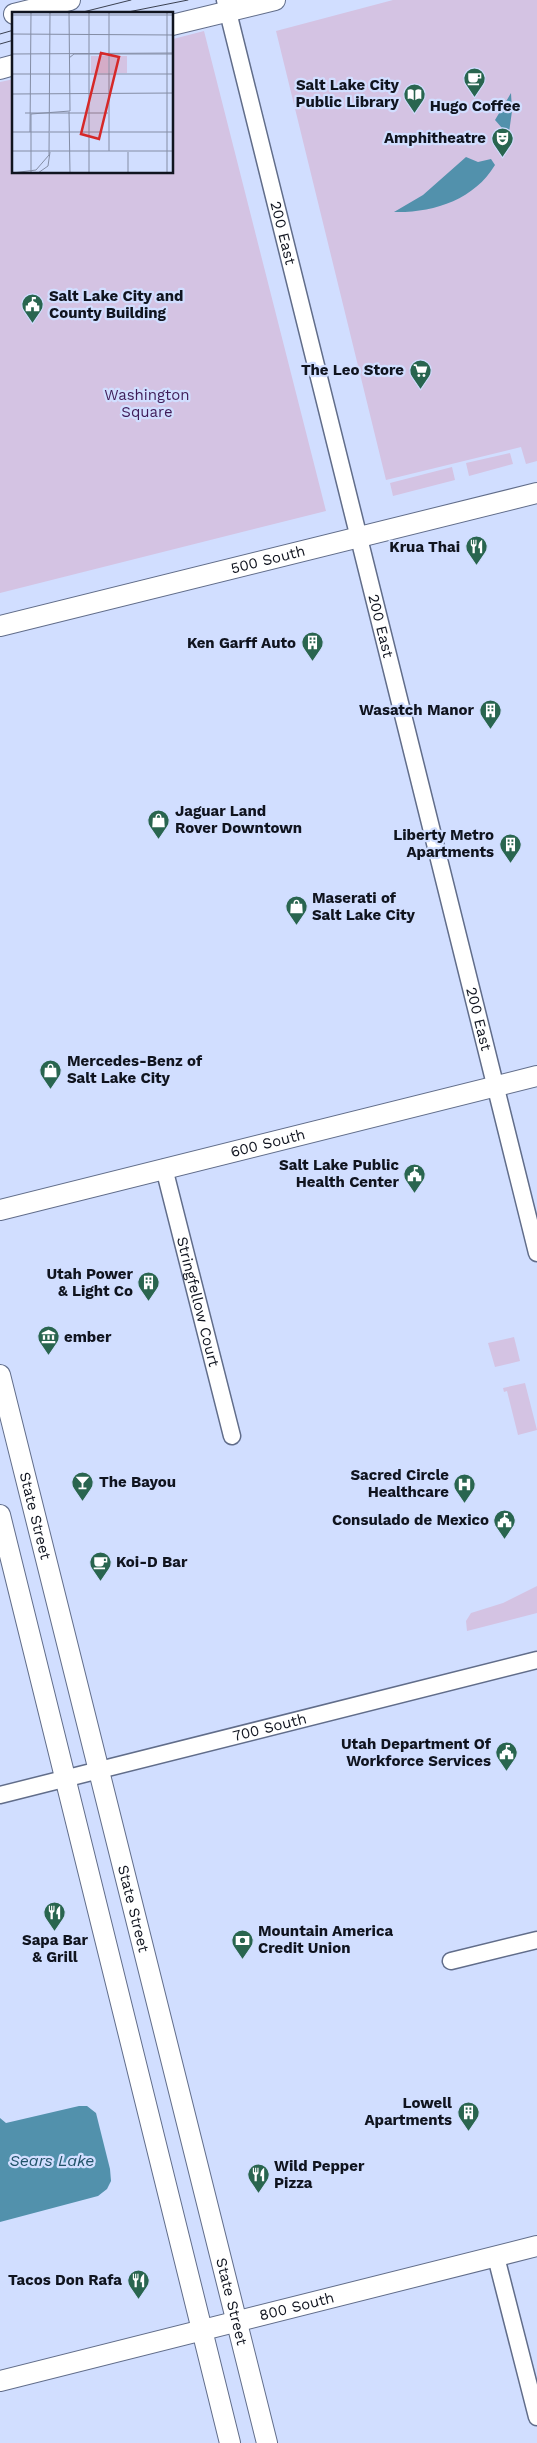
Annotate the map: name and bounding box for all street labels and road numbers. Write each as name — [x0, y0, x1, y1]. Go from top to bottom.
street label: 200 East — [266, 199, 300, 267]
street label: 500 South — [229, 542, 307, 578]
street label: 200 East — [364, 592, 398, 660]
street label: 200 East — [462, 985, 495, 1053]
street label: 600 South — [229, 1125, 307, 1161]
street label: Stringfellow Court — [173, 1235, 223, 1369]
street label: State Street — [16, 1470, 55, 1562]
street label: 700 South — [231, 1709, 308, 1745]
street label: State Street — [114, 1863, 153, 1955]
street label: State Street — [212, 2256, 251, 2348]
street label: 800 South — [257, 2288, 336, 2324]

